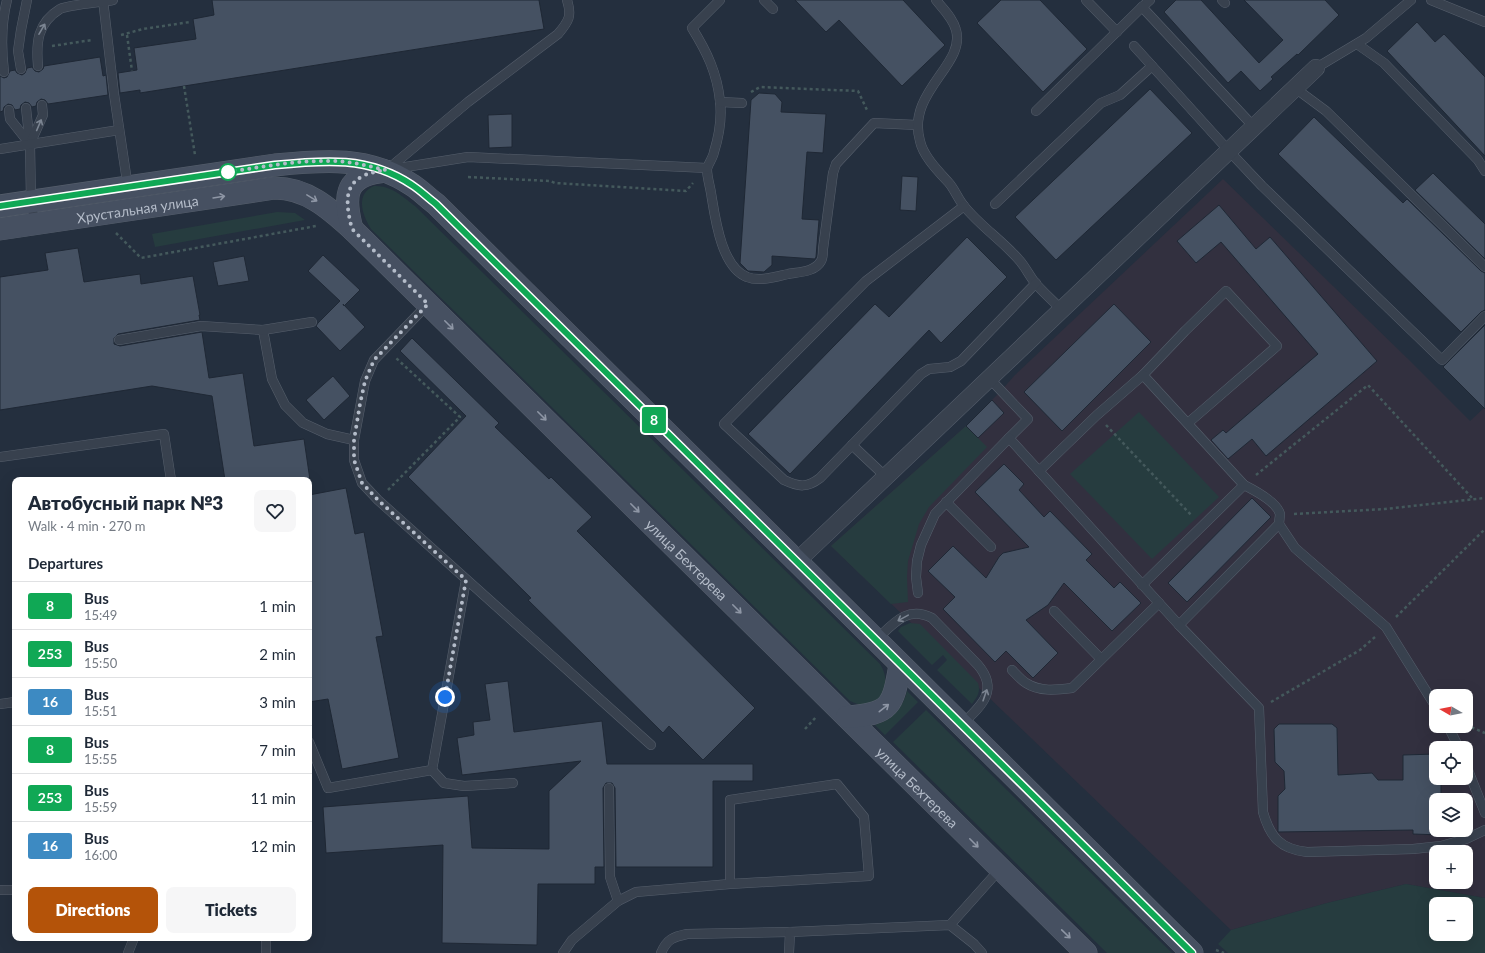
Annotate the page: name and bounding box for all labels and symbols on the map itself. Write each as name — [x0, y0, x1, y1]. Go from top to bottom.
one-way arrow — [39, 23, 47, 35]
one-way arrow — [36, 120, 43, 132]
unlabelled marker — [219, 163, 237, 181]
street label: Хрустальная улица — [75, 191, 200, 226]
one-way arrow — [212, 193, 225, 201]
one-way arrow — [306, 194, 318, 202]
one-way arrow — [444, 320, 454, 330]
line badge: 8 — [641, 407, 667, 433]
one-way arrow — [537, 411, 547, 421]
one-way arrow — [629, 502, 639, 512]
street label: улица Бехтерева — [643, 515, 732, 603]
one-way arrow — [732, 604, 742, 614]
one-way arrow — [897, 614, 909, 622]
your location — [435, 687, 455, 707]
one-way arrow — [982, 689, 989, 702]
north arrow — [1429, 689, 1473, 733]
one-way arrow — [878, 703, 889, 712]
street label: улица Бехтерева — [873, 743, 962, 831]
one-way arrow — [969, 838, 979, 848]
one-way arrow — [1061, 929, 1071, 939]

